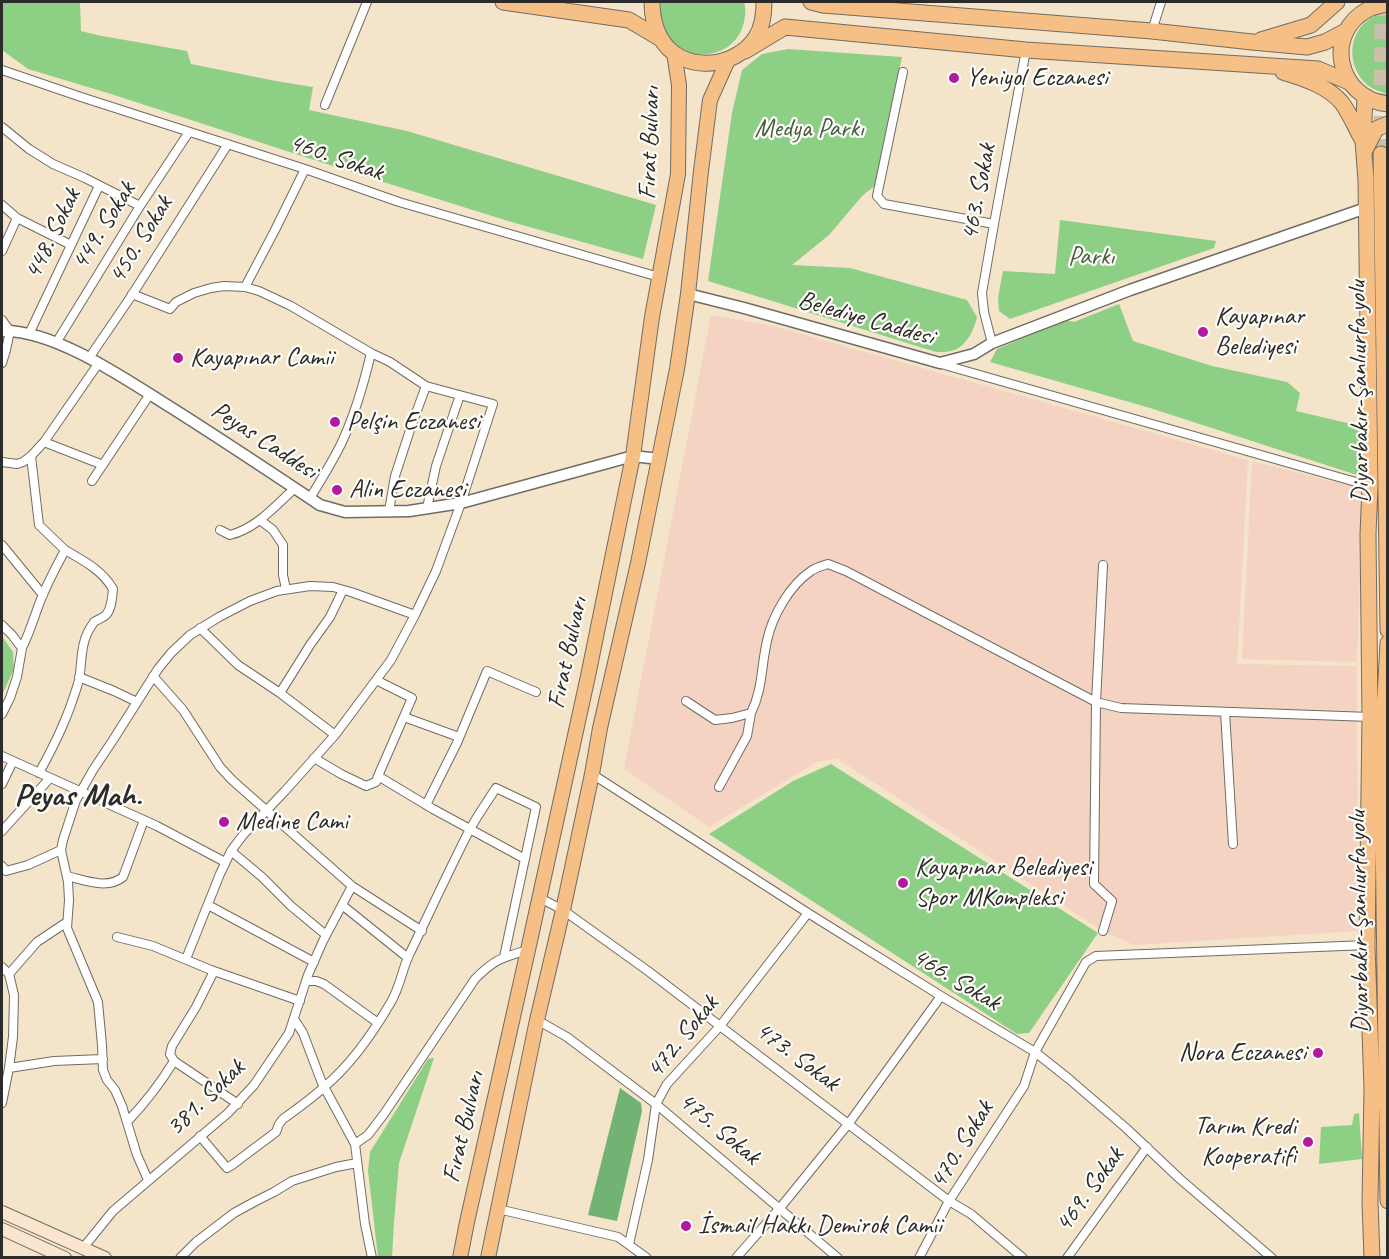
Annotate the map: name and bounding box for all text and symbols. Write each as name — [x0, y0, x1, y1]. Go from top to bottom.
place label: Yeniyol Eczanesi — [966, 62, 1108, 94]
marker: Yeniyol Eczanesi — [947, 71, 961, 85]
street label: Fırat Bulvarı — [632, 86, 668, 200]
park label: Medya Parkı — [754, 113, 864, 145]
street label: 460. Sokak — [285, 127, 387, 189]
street label: 463. Sokak — [954, 141, 1004, 243]
street label: 449. Sokak — [65, 176, 143, 276]
street label: 448. Sokak — [18, 183, 88, 285]
street label: 450. Sokak — [102, 190, 180, 290]
park label: Parkı — [1068, 241, 1114, 273]
street label: Diyarbakır-Şanlıurfa yolu — [1342, 280, 1378, 504]
street label: Belediye Caddesi — [794, 285, 938, 353]
place label: Kayapınar Belediyesi — [1215, 301, 1304, 362]
marker: Kayapınar Belediyesi — [1196, 325, 1210, 339]
place label: Kayapınar Camii — [190, 342, 333, 374]
marker: Kayapınar Camii — [171, 351, 185, 365]
street label: Peyas Caddesi — [205, 395, 323, 487]
place label: Pelşin Eczanesi — [347, 406, 480, 438]
marker: Pelşin Eczanesi — [328, 415, 342, 429]
place label: Alin Eczanesi — [349, 474, 466, 506]
marker: Alin Eczanesi — [330, 483, 344, 497]
street label: Fırat Bulvarı — [541, 594, 595, 712]
district label: Peyas Mah. — [14, 778, 142, 816]
place label: Medine Cami — [236, 806, 348, 838]
street label: Diyarbakır-Şanlıurfa yolu — [1342, 810, 1378, 1034]
marker: Medine Cami — [217, 815, 231, 829]
place label: Kayapınar Belediyesi Spor MKompleksi — [915, 852, 1092, 914]
marker: Kayapınar Belediyesi Spor MKompleksi — [896, 876, 910, 890]
street label: 466. Sokak — [906, 942, 1006, 1018]
street label: 472. Sokak — [640, 989, 726, 1085]
street label: 473. Sokak — [749, 1015, 845, 1099]
place label: Nora Eczanesi — [1179, 1037, 1306, 1069]
marker: Nora Eczanesi — [1311, 1046, 1325, 1060]
street label: 381. Sokak — [160, 1053, 252, 1143]
street label: Fırat Bulvarı — [436, 1068, 492, 1186]
street label: 475. Sokak — [672, 1086, 766, 1172]
street label: 470. Sokak — [923, 1095, 1001, 1195]
place label: Tarım Kredi Kooperatifi — [1194, 1111, 1296, 1172]
marker: Tarım Kredi Kooperatifi — [1301, 1135, 1315, 1149]
street label: 469. Sokak — [1049, 1141, 1131, 1239]
place label: İsmail Hakkı Demirok Camii — [698, 1210, 942, 1242]
marker: İsmail Hakkı Demirok Camii — [679, 1219, 693, 1233]

